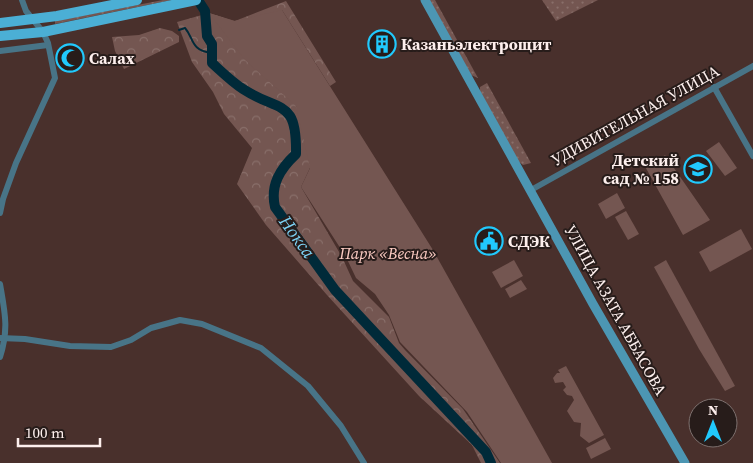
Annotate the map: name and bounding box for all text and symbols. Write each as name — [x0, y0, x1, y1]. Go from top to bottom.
building icon: Казаньэлектрощит — [367, 29, 397, 59]
place label: Казаньэлектрощит — [401, 33, 551, 55]
mosque icon: Салах — [55, 43, 85, 73]
place label: Салах — [89, 47, 135, 69]
street label: УДИВИТЕЛЬНАЯ УЛИЦА — [547, 59, 723, 170]
place label: Детский сад № 158 — [603, 149, 679, 189]
school or university icon: Детский сад № 158 — [683, 154, 713, 184]
water label: Нокса — [273, 209, 322, 264]
street label: УЛИЦА АЗАТА АББАСОВА — [560, 221, 672, 400]
public building icon: СДЭК — [474, 226, 504, 256]
place label: СДЭК — [508, 230, 551, 252]
park label: Парк «Весна» — [338, 242, 437, 264]
north arrow — [688, 398, 738, 448]
text: N — [708, 400, 718, 420]
scale bar — [18, 416, 100, 448]
text: 100 m — [25, 422, 65, 443]

